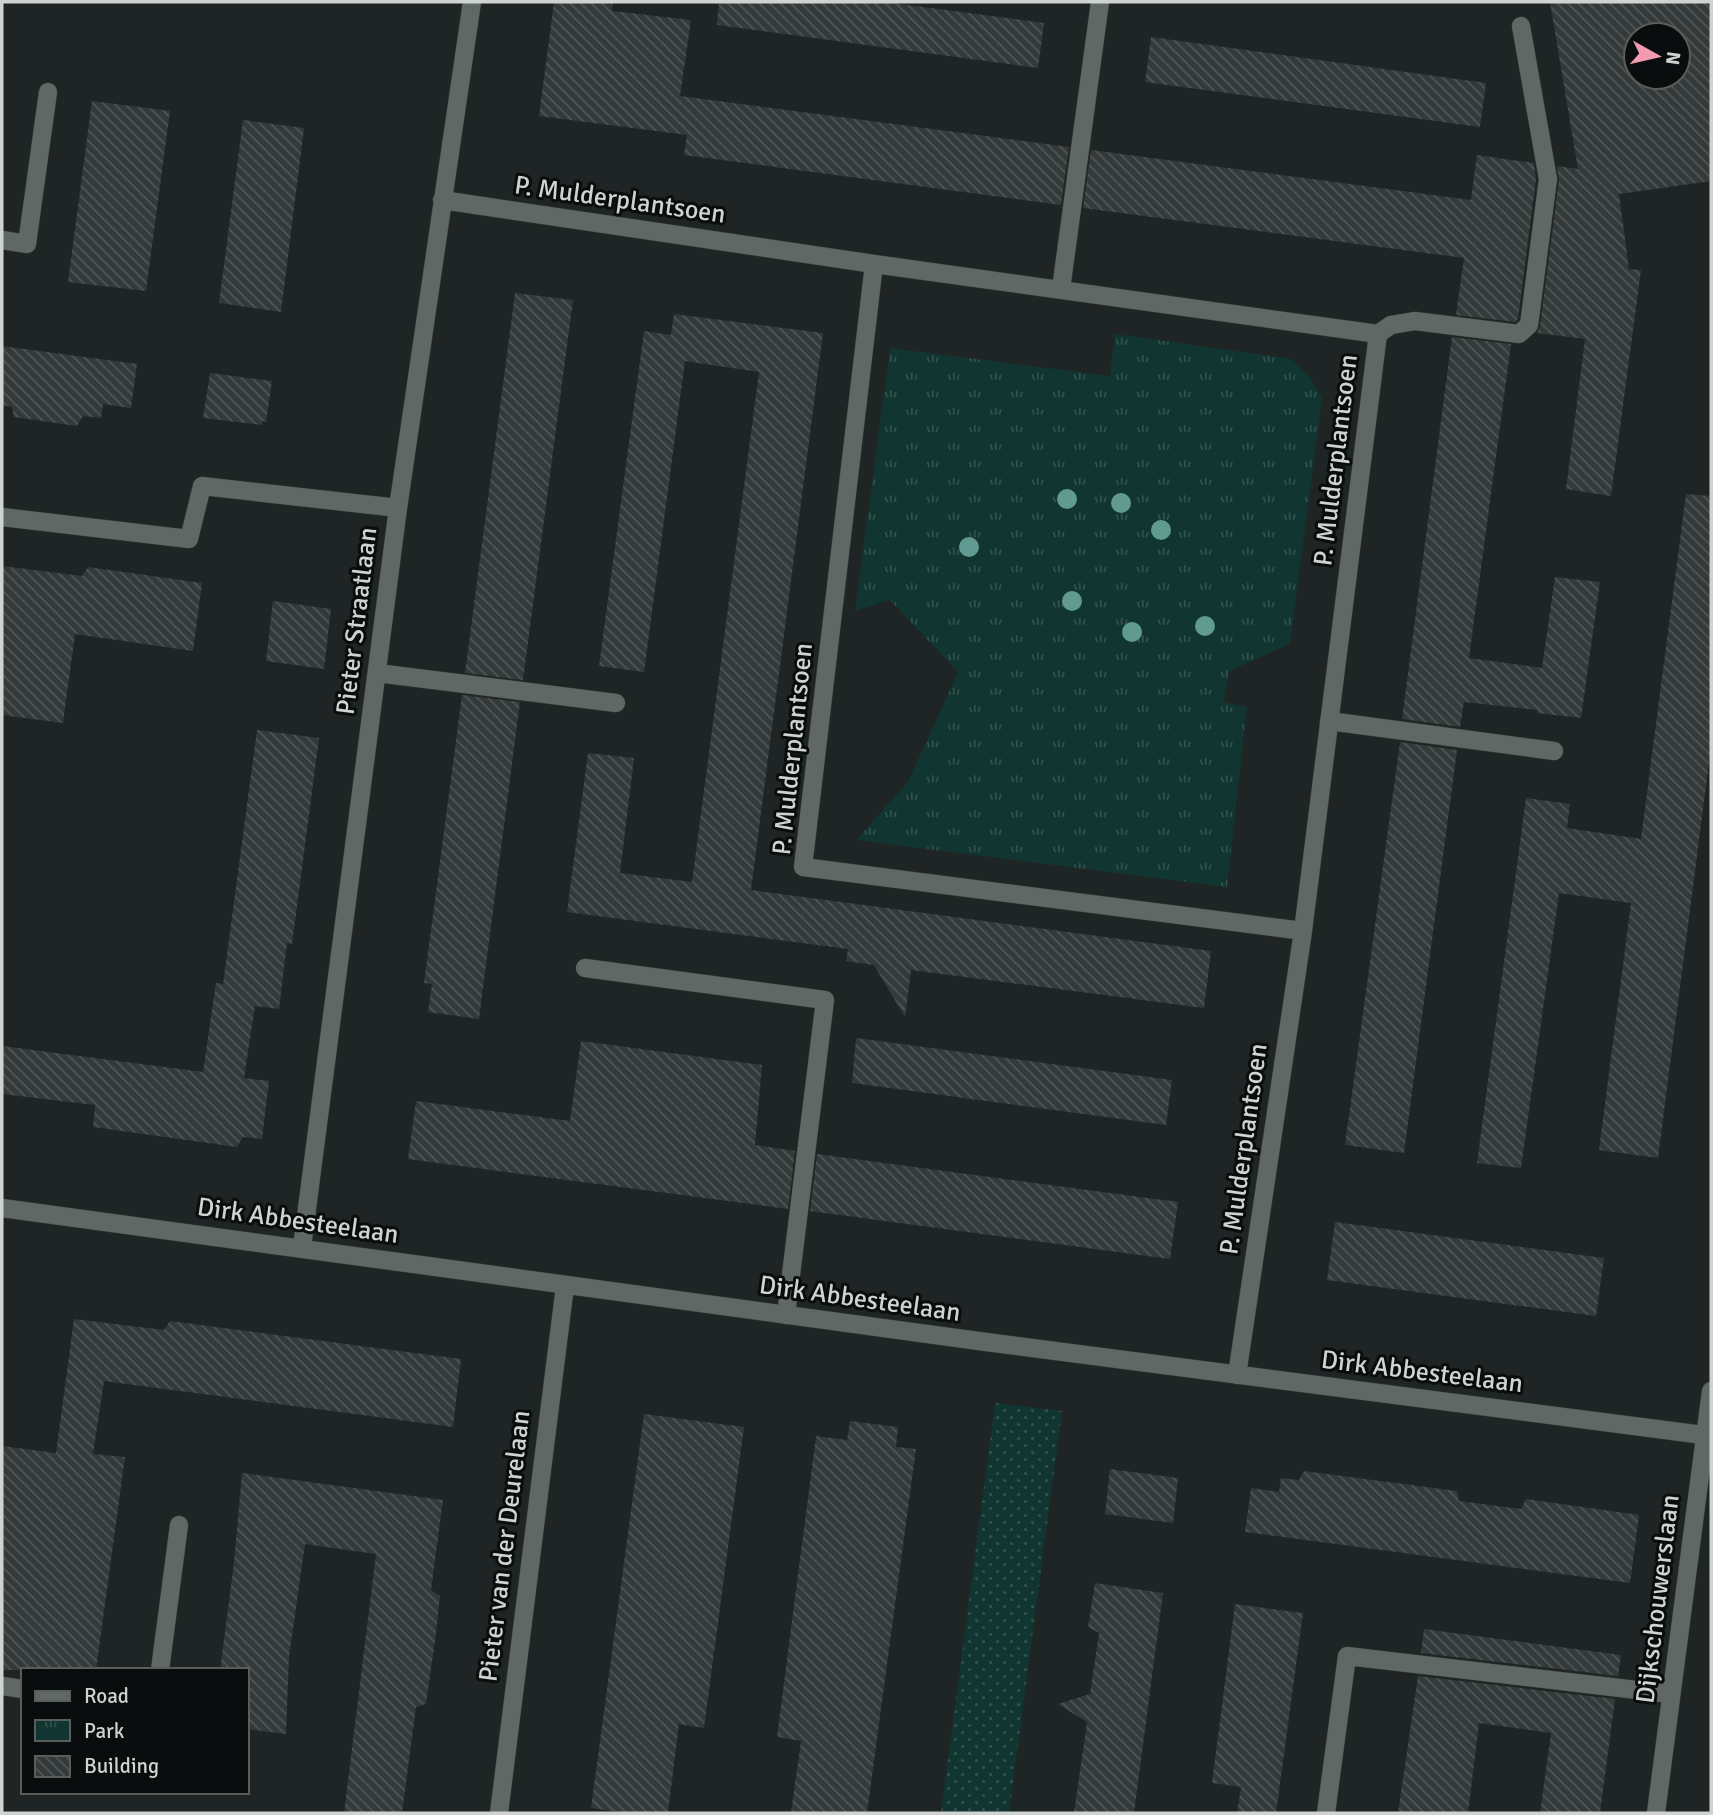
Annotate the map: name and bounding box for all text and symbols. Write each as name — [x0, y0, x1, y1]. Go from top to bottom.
north arrow — [1622, 21, 1692, 91]
text: N — [1660, 50, 1686, 66]
street label: P. Mulderplantsoen — [512, 169, 728, 231]
street label: P. Mulderplantsoen — [1307, 352, 1365, 568]
street label: Pieter Straatlaan — [330, 526, 384, 716]
street label: P. Mulderplantsoen — [766, 641, 820, 857]
street label: P. Mulderplantsoen — [1213, 1041, 1275, 1257]
street label: Dirk Abbesteelaan — [195, 1191, 401, 1251]
street label: Dirk Abbesteelaan — [757, 1269, 963, 1329]
street label: Dirk Abbesteelaan — [1319, 1344, 1525, 1400]
street label: Pieter van der Deurelaan — [472, 1408, 538, 1684]
street label: Dijkschouwerslaan — [1629, 1493, 1687, 1705]
legend — [21, 1668, 248, 1794]
text: Road — [84, 1683, 129, 1709]
text: Park — [84, 1718, 125, 1744]
text: Building — [84, 1753, 159, 1779]

